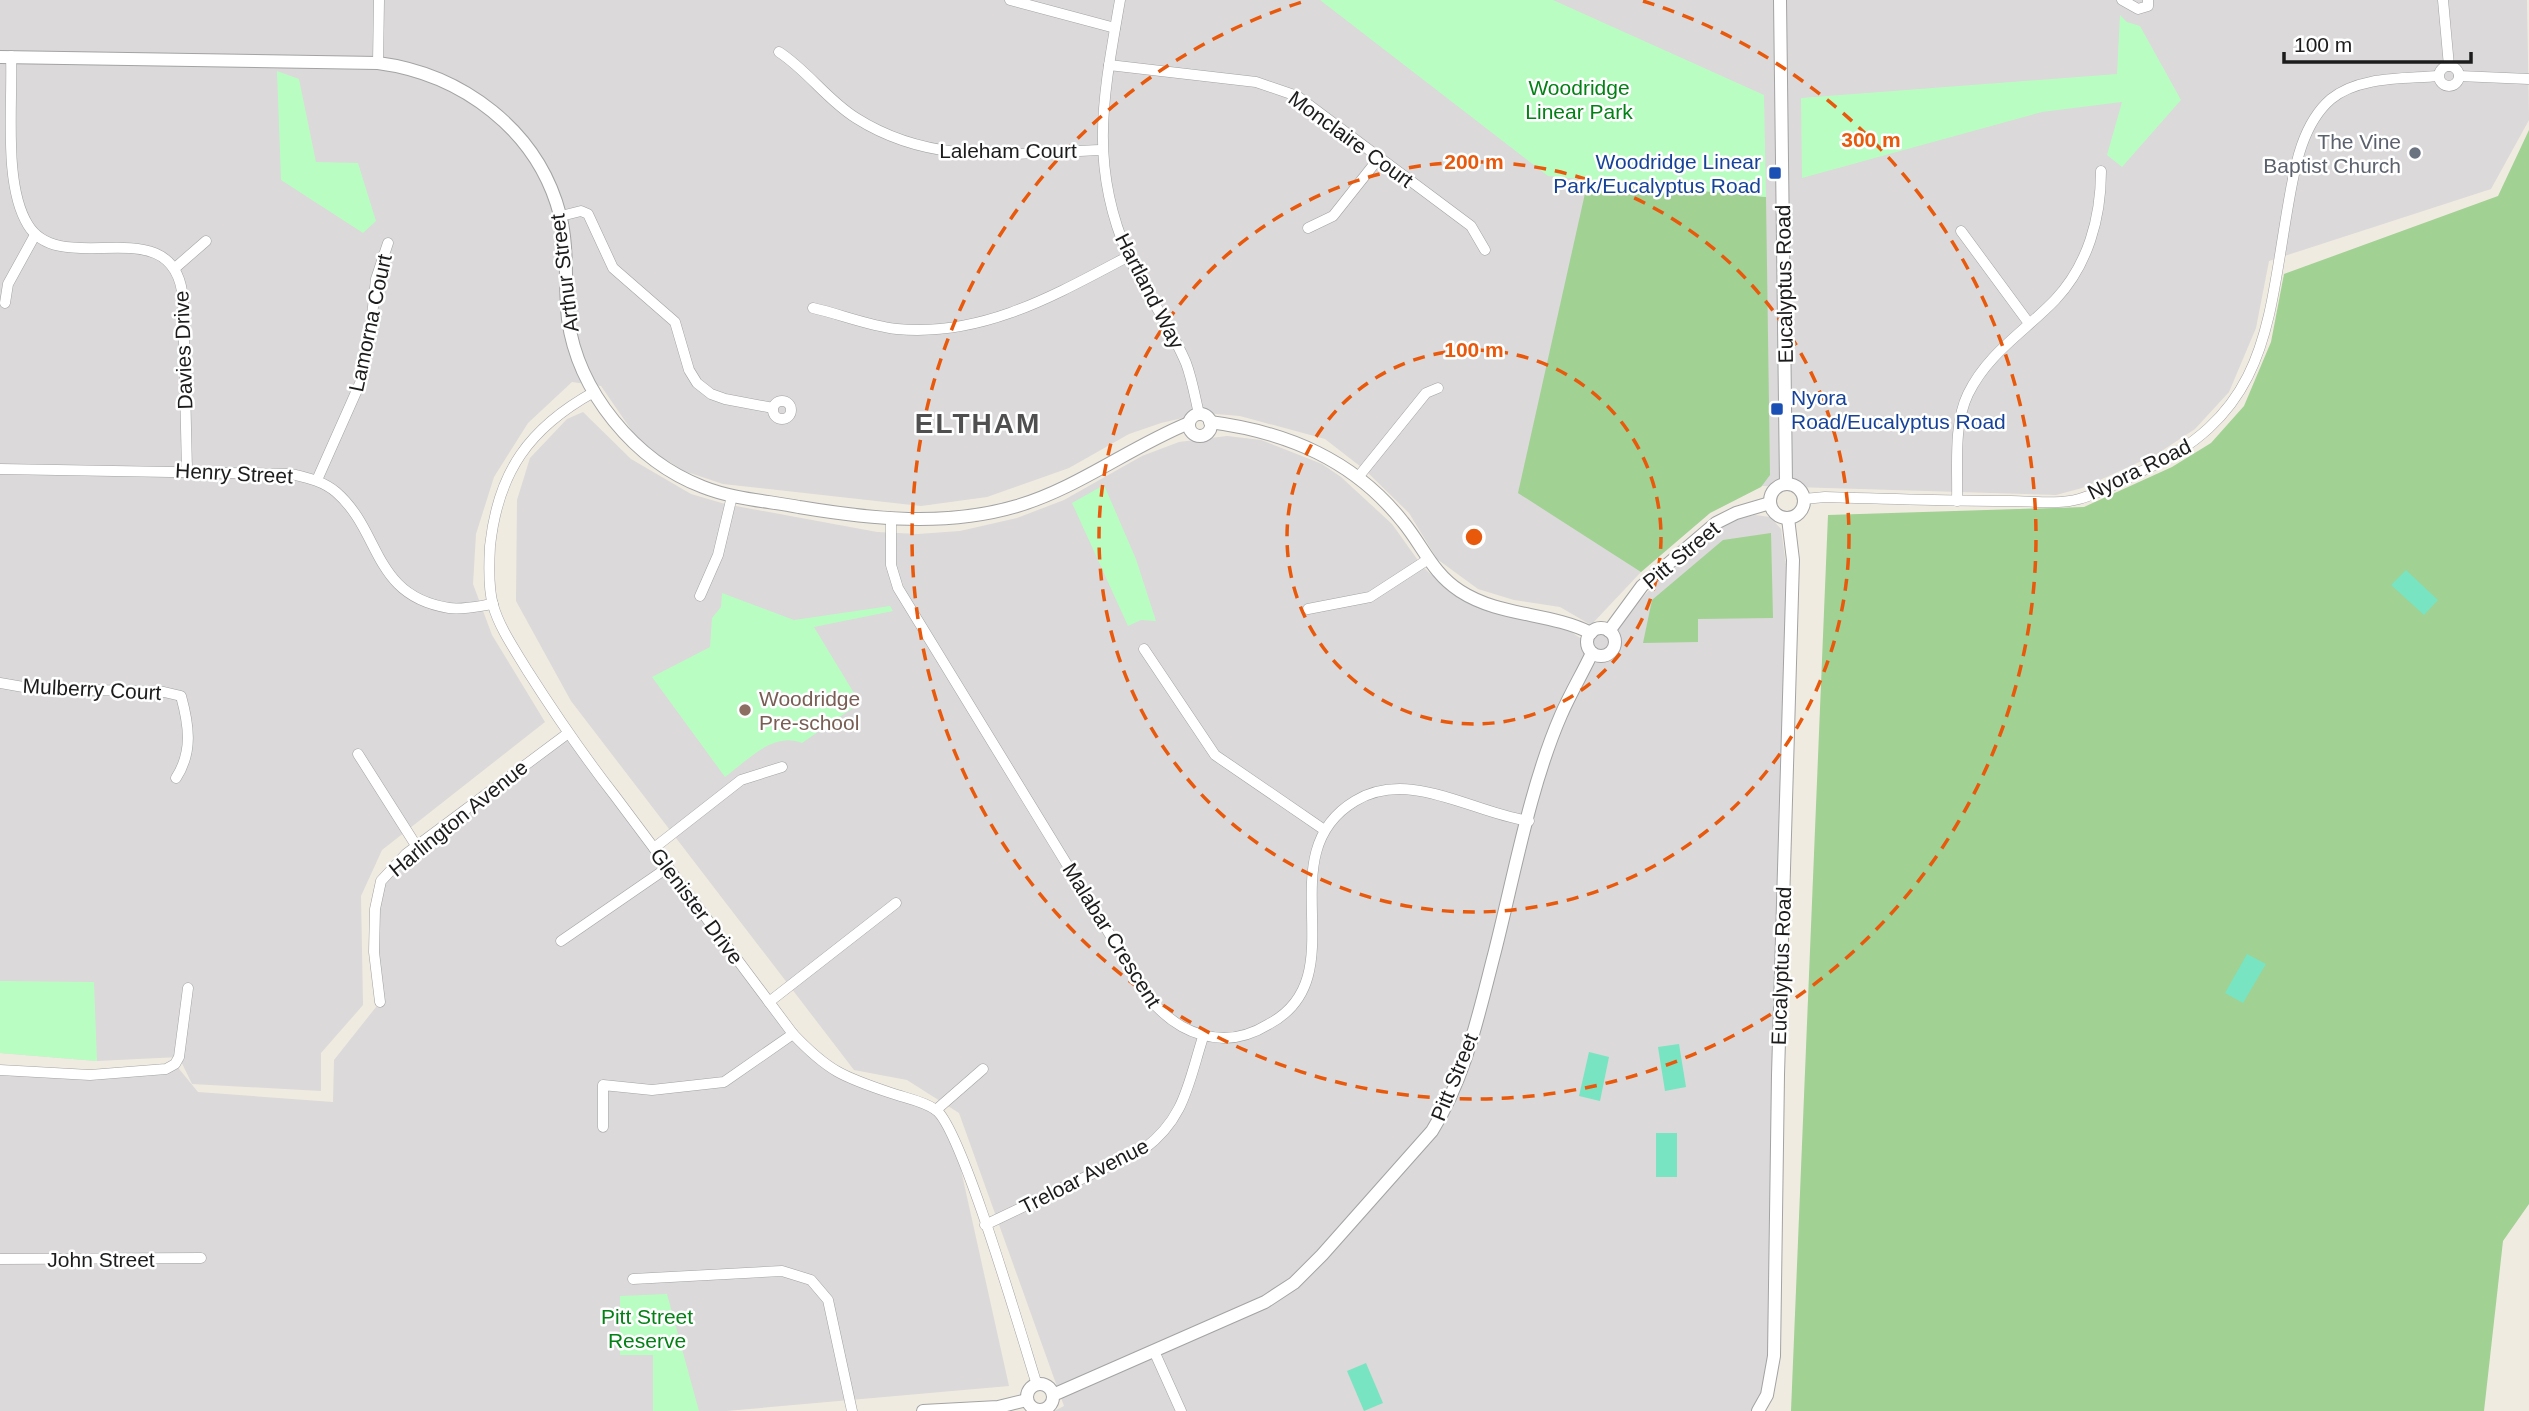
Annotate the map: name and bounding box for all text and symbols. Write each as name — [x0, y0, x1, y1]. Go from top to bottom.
scale bar — [2284, 21, 2471, 65]
text: 100 m — [2294, 33, 2352, 56]
park label: Woodridge Linear Park — [1525, 76, 1633, 123]
street label: Monclaire Court — [1284, 86, 1418, 192]
text: 300 m — [1841, 128, 1901, 151]
place label: The Vine Baptist Church — [2263, 130, 2401, 177]
street label: Laleham Court — [939, 139, 1077, 162]
marker: The Vine Baptist Church — [2407, 145, 2423, 161]
text: 200 m — [1444, 150, 1504, 173]
place label: Woodridge Linear Park/Eucalyptus Road — [1553, 150, 1761, 197]
marker: Woodridge Linear Park/Eucalyptus Road — [1767, 165, 1783, 181]
street label: Eucalyptus Road — [1771, 204, 1797, 364]
street label: Arthur Street — [545, 212, 583, 333]
street label: Hartland Way — [1111, 229, 1189, 353]
street label: Lamorna Court — [344, 252, 396, 394]
street label: Davies Drive — [169, 290, 197, 410]
text: 100 m — [1444, 338, 1504, 361]
place label: Nyora Road/Eucalyptus Road — [1791, 386, 2006, 433]
marker: Nyora Road/Eucalyptus Road — [1769, 401, 1785, 417]
district label: ELTHAM — [915, 408, 1041, 439]
street label: Nyora Road — [2084, 434, 2194, 504]
street label: Henry Street — [175, 458, 294, 488]
street label: Pitt Street — [1638, 516, 1724, 593]
centre of rings — [1462, 525, 1486, 549]
street label: Mulberry Court — [22, 674, 162, 704]
place label: Woodridge Pre-school — [759, 687, 860, 734]
marker: Woodridge Pre-school — [737, 702, 753, 718]
street label: Harlington Avenue — [384, 755, 532, 881]
street label: Glenister Drive — [646, 844, 748, 968]
street label: Malabar Crescent — [1058, 859, 1166, 1012]
street label: Eucalyptus Road — [1767, 886, 1795, 1046]
street label: Pitt Street — [1426, 1030, 1482, 1124]
street label: Treloar Avenue — [1016, 1134, 1152, 1218]
street label: John Street — [47, 1248, 155, 1271]
park label: Pitt Street Reserve — [601, 1305, 693, 1352]

